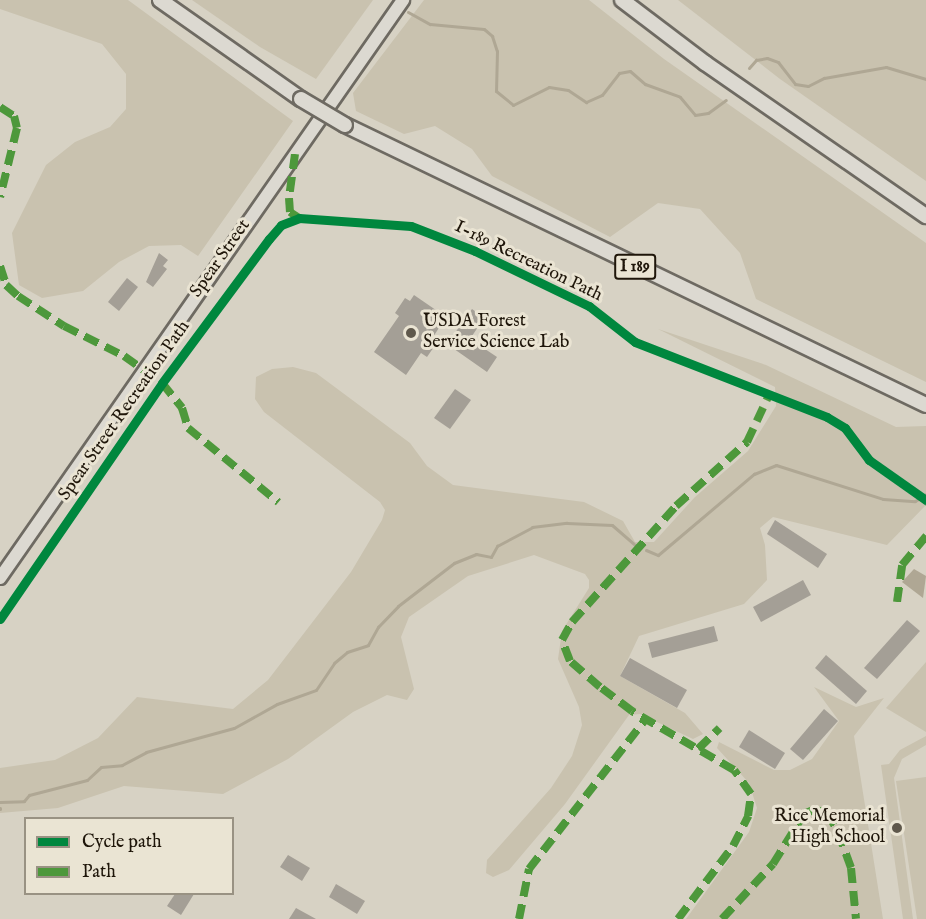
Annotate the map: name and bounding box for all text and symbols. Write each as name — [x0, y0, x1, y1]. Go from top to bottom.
street label: Spear Street — [186, 216, 256, 302]
street label: I-189 Recreation Path — [451, 217, 605, 307]
road number: I 189 — [614, 254, 656, 280]
place label: USDA Forest Service Science Lab — [423, 312, 569, 354]
street label: Spear Street Recreation Path — [55, 317, 195, 505]
marker: USDA Forest Service Science Lab — [404, 326, 418, 340]
place label: Rice Memorial High School — [774, 807, 885, 850]
legend — [24, 817, 234, 895]
marker: Rice Memorial High School — [890, 821, 904, 835]
text: Cycle path — [82, 831, 162, 854]
text: Path — [82, 861, 116, 884]

